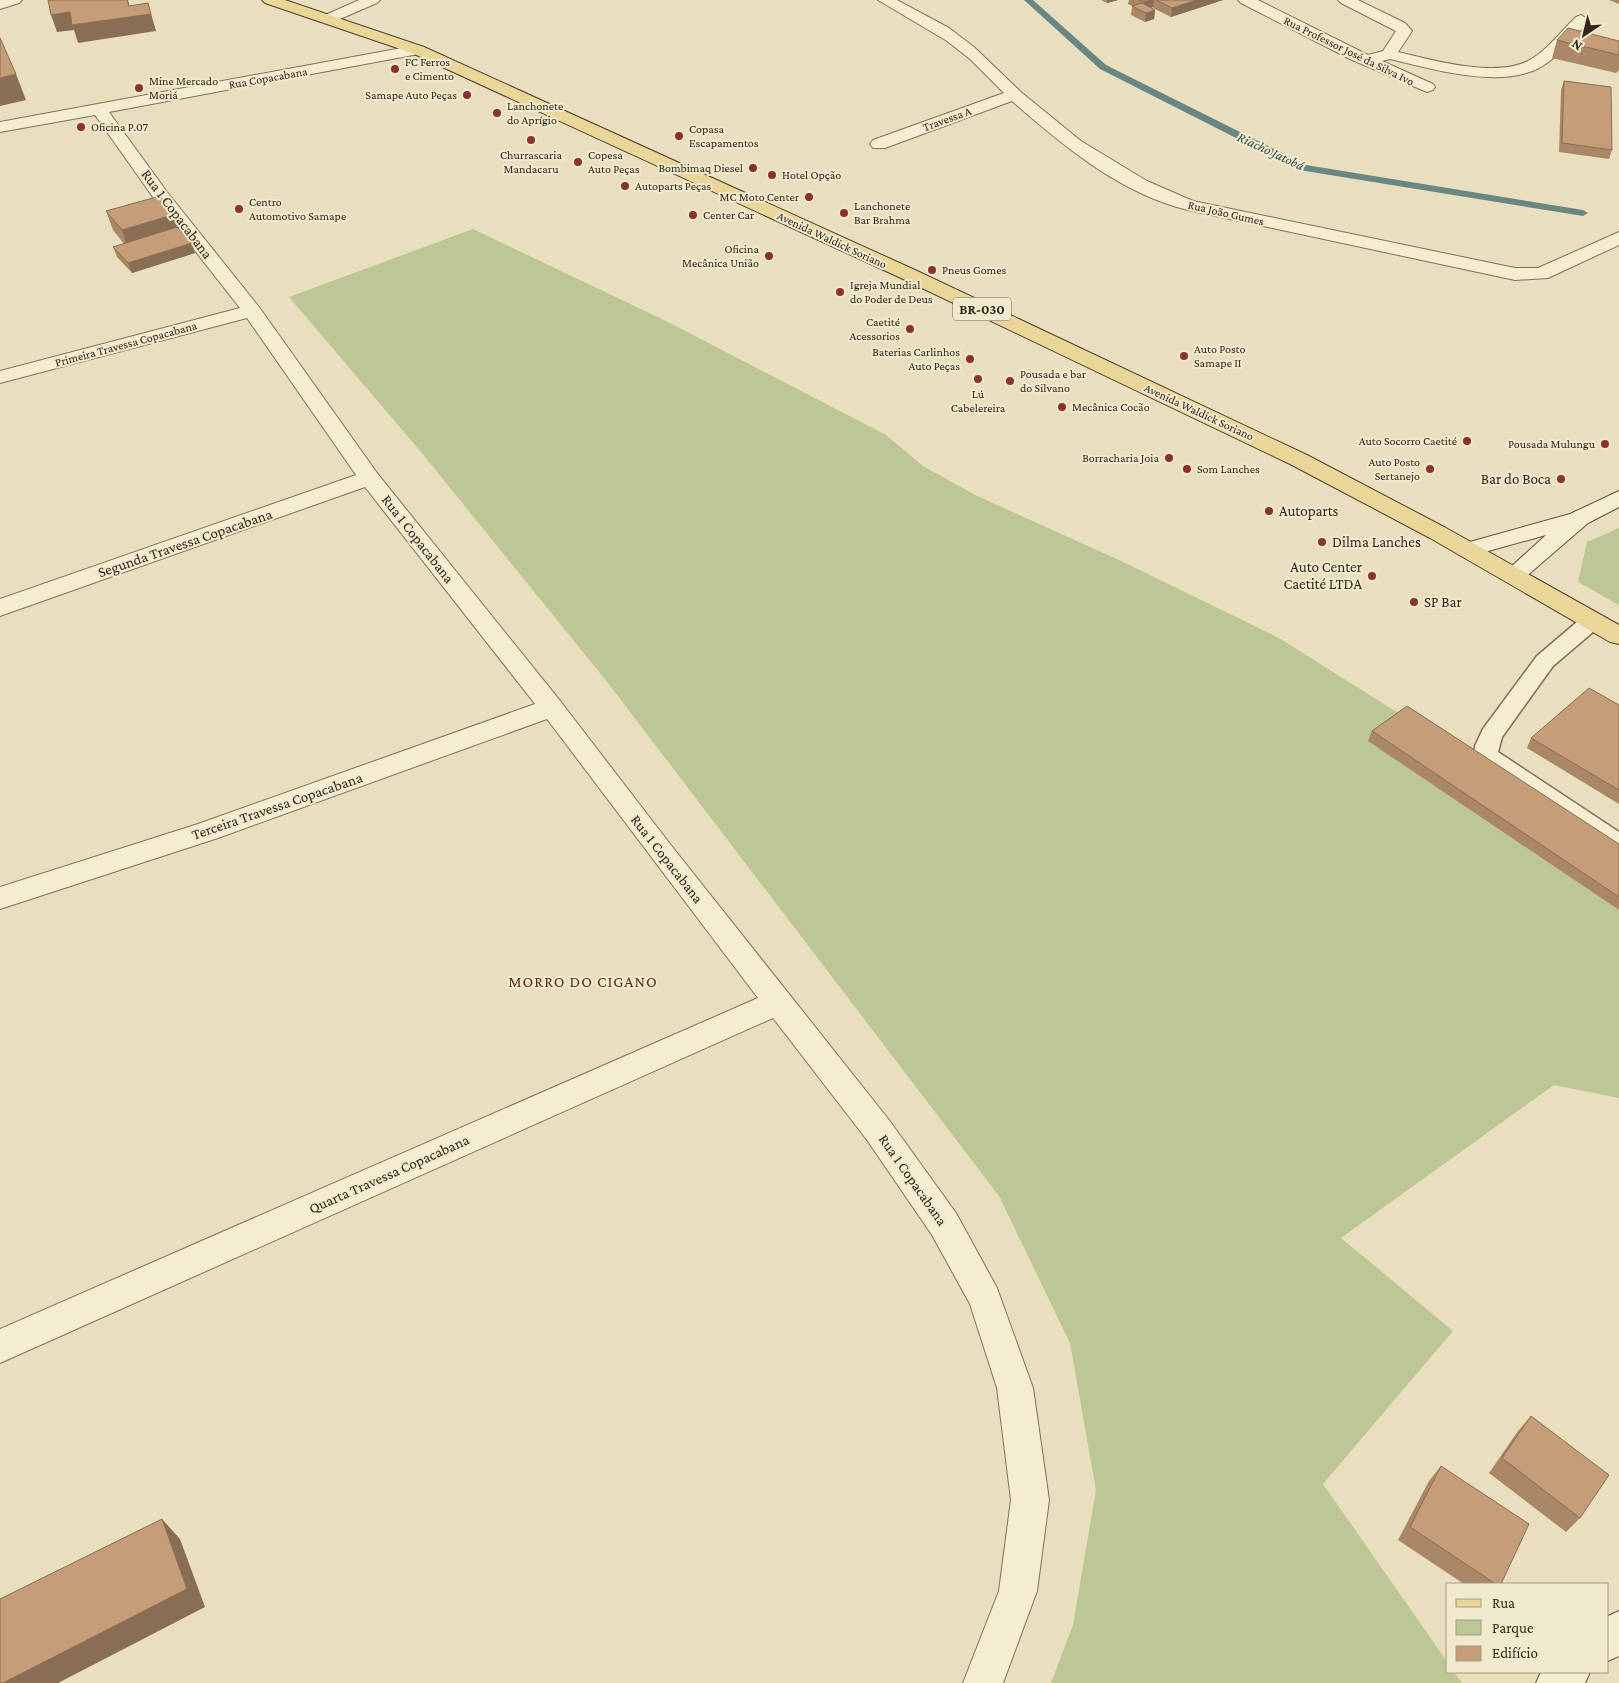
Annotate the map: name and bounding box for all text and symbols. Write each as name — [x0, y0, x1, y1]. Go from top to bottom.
north arrow — [1559, 10, 1609, 60]
street label: Rua Professor José da Silva Ivo — [1282, 13, 1417, 89]
text: N — [1568, 36, 1585, 55]
place label: FC Ferros e Cimento — [405, 55, 454, 83]
marker: FC Ferros e Cimento — [389, 63, 401, 75]
street label: Rua Copacabana — [228, 64, 309, 92]
place label: Mine Mercado Moriá — [149, 74, 218, 102]
marker: Mine Mercado Moriá — [133, 82, 145, 94]
place label: Samape Auto Peças — [365, 88, 457, 102]
marker: Samape Auto Peças — [461, 89, 473, 101]
place label: Lanchonete do Aprígio — [507, 99, 563, 127]
street label: Travessa A — [921, 104, 973, 134]
marker: Lanchonete do Aprígio — [491, 107, 503, 119]
place label: Oficina P.07 — [91, 120, 148, 134]
marker: Oficina P.07 — [75, 121, 87, 133]
place label: Copasa Escapamentos — [689, 122, 759, 150]
water label: Riacho Jatobá — [1235, 129, 1307, 174]
marker: Copasa Escapamentos — [673, 130, 685, 142]
marker: Churrascaria Mandacaru — [525, 134, 537, 146]
place label: Churrascaria Mandacaru — [500, 148, 562, 176]
place label: Copesa Auto Peças — [588, 148, 640, 176]
marker: Copesa Auto Peças — [572, 156, 584, 168]
place label: Bombimaq Diesel — [658, 161, 743, 175]
marker: Bombimaq Diesel — [747, 162, 759, 174]
street label: Rua 1 Copacabana — [137, 166, 216, 262]
place label: Hotel Opção — [782, 168, 841, 182]
marker: Hotel Opção — [766, 169, 778, 181]
place label: Autoparts Peças — [635, 179, 711, 193]
marker: Autoparts Peças — [619, 180, 631, 192]
place label: MC Moto Center — [720, 190, 800, 204]
marker: MC Moto Center — [803, 191, 815, 203]
place label: Centro Automotivo Samape — [249, 195, 346, 223]
street label: Rua João Gumes — [1187, 197, 1266, 229]
place label: Lanchonete Bar Brahma — [854, 199, 911, 227]
marker: Centro Automotivo Samape — [233, 203, 245, 215]
marker: Lanchonete Bar Brahma — [838, 207, 850, 219]
place label: Center Car — [703, 208, 755, 222]
street label: Avenida Waldick Soriano — [775, 208, 889, 272]
marker: Center Car — [687, 209, 699, 221]
place label: Oficina Mecânica União — [682, 242, 759, 270]
marker: Oficina Mecânica União — [763, 250, 775, 262]
place label: Pneus Gomes — [942, 263, 1007, 277]
marker: Pneus Gomes — [926, 264, 938, 276]
place label: Igreja Mundial do Poder de Deus — [850, 278, 933, 306]
marker: Igreja Mundial do Poder de Deus — [834, 286, 846, 298]
road number: BR-030 — [953, 298, 1011, 320]
place label: Caetité Acessorios — [850, 315, 900, 343]
street label: Primeira Travessa Copacabana — [53, 318, 199, 370]
marker: Caetité Acessorios — [904, 323, 916, 335]
place label: Auto Posto Samape II — [1194, 342, 1246, 370]
place label: Baterias Carlinhos Auto Peças — [872, 345, 960, 373]
marker: Auto Posto Samape II — [1178, 350, 1190, 362]
marker: Baterias Carlinhos Auto Peças — [964, 353, 976, 365]
place label: Pousada e bar do Silvano — [1020, 367, 1087, 395]
marker: Lú Cabelereira — [972, 373, 984, 385]
marker: Pousada e bar do Silvano — [1004, 375, 1016, 387]
street label: Avenida Waldick Soriano — [1142, 380, 1256, 444]
place label: Lú Cabelereira — [951, 387, 1006, 415]
place label: Mecânica Cocão — [1072, 400, 1150, 414]
marker: Mecânica Cocão — [1056, 401, 1068, 413]
place label: Auto Socorro Caetité — [1359, 434, 1457, 448]
marker: Auto Socorro Caetité — [1461, 435, 1473, 447]
place label: Pousada Mulungu — [1508, 437, 1596, 451]
marker: Pousada Mulungu — [1599, 438, 1611, 450]
place label: Borracharia Joia — [1082, 451, 1159, 465]
marker: Borracharia Joia — [1163, 452, 1175, 464]
place label: Auto Posto Sertanejo — [1369, 455, 1420, 483]
place label: Som Lanches — [1197, 462, 1260, 476]
marker: Som Lanches — [1181, 463, 1193, 475]
marker: Auto Posto Sertanejo — [1424, 463, 1436, 475]
place label: Bar do Boca — [1481, 471, 1551, 487]
marker: Bar do Boca — [1555, 473, 1567, 485]
street label: Rua 1 Copacabana — [378, 492, 457, 587]
place label: Autoparts — [1279, 503, 1339, 520]
marker: Autoparts — [1263, 505, 1275, 517]
street label: Segunda Travessa Copacabana — [96, 506, 275, 581]
place label: Dilma Lanches — [1332, 534, 1421, 550]
marker: Dilma Lanches — [1316, 536, 1328, 548]
place label: Auto Center Caetité LTDA — [1283, 559, 1363, 592]
marker: Auto Center Caetité LTDA — [1366, 570, 1378, 582]
place label: SP Bar — [1424, 594, 1463, 610]
marker: SP Bar — [1408, 596, 1420, 608]
street label: Terceira Travessa Copacabana — [190, 769, 365, 844]
street label: Rua 1 Copacabana — [627, 812, 706, 907]
district label: MORRO DO CIGANO — [508, 973, 658, 990]
street label: Quarta Travessa Copacabana — [306, 1131, 472, 1218]
street label: Rua 1 Copacabana — [875, 1131, 950, 1229]
legend — [1446, 1583, 1609, 1673]
text: Rua — [1492, 1595, 1515, 1611]
text: Parque — [1492, 1620, 1534, 1637]
text: Edifício — [1492, 1645, 1538, 1661]

